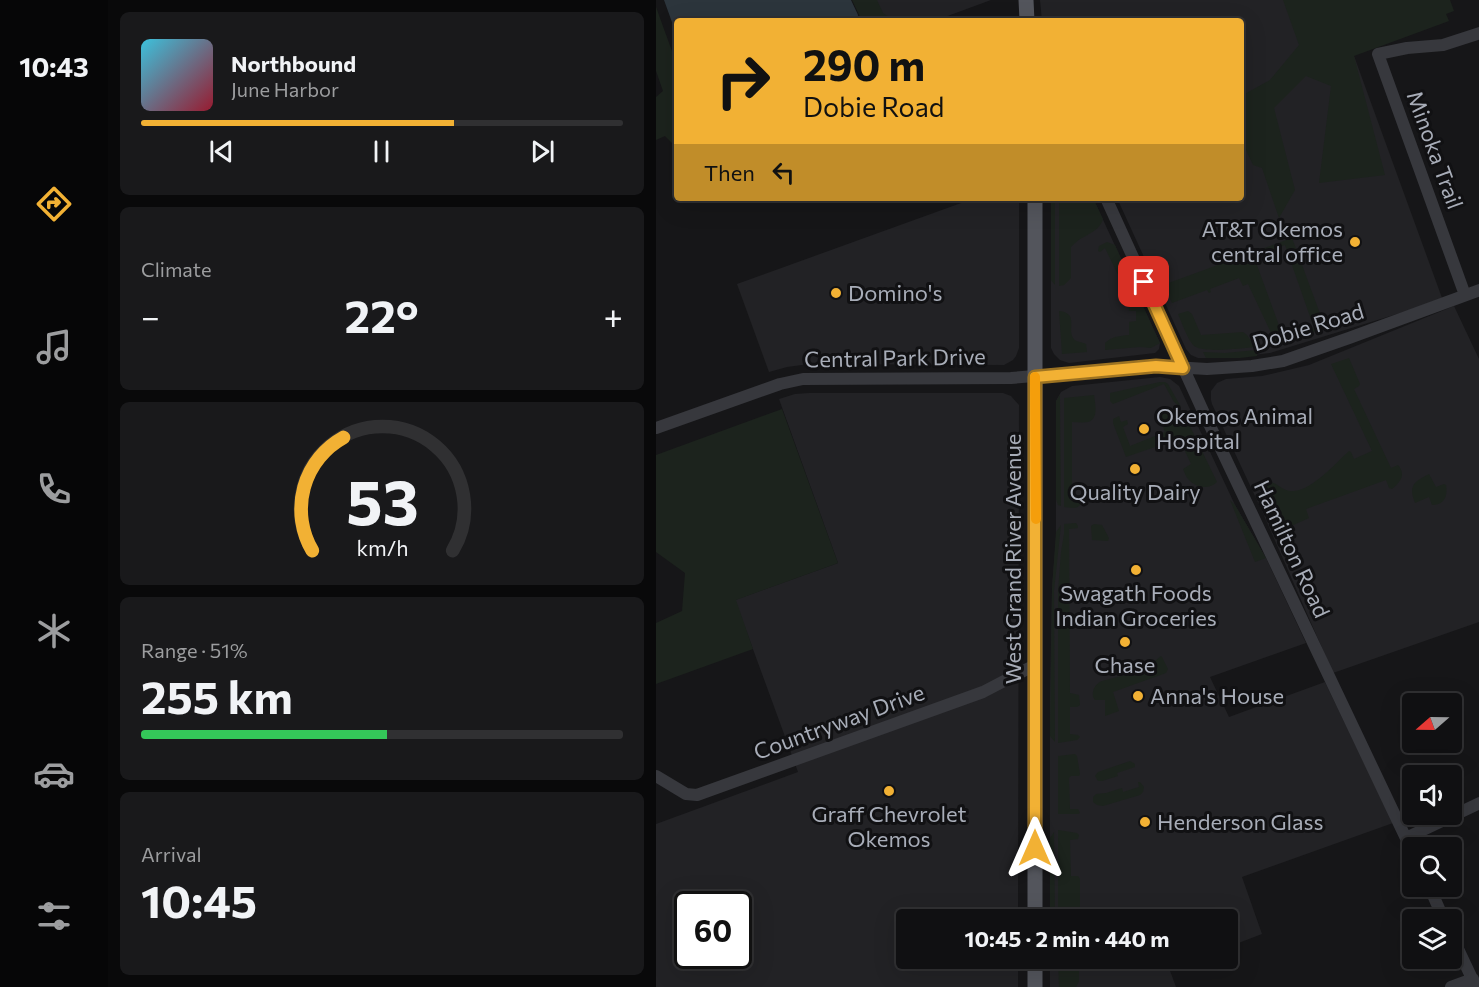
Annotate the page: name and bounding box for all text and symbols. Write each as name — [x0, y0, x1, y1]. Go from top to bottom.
text: 290 m — [803, 38, 925, 90]
icon: right — [704, 42, 782, 120]
text: 10:43 — [19, 50, 89, 83]
text: Northbound — [231, 50, 356, 77]
text: June Harbor — [231, 77, 339, 101]
street label: Minoka Trail — [1402, 87, 1469, 213]
text: Dobie Road — [803, 90, 944, 123]
icon: previous — [205, 135, 238, 168]
icon: pause — [365, 135, 398, 168]
icon: next — [526, 135, 559, 168]
icon: left — [767, 156, 800, 189]
text: Then — [704, 159, 755, 186]
icon: directions — [33, 183, 75, 225]
place label: AT&T Okemos central office — [1202, 215, 1343, 267]
marker: AT&T Okemos central office — [1348, 235, 1362, 249]
pin — [1118, 256, 1169, 307]
text: Climate — [141, 257, 211, 281]
icon: arrive — [1127, 265, 1160, 298]
place label: Domino's — [848, 279, 942, 306]
marker: Domino's — [829, 286, 843, 300]
text: 22° — [345, 287, 419, 342]
text: − — [141, 295, 160, 336]
text: + — [604, 295, 623, 336]
street label: Dobie Road — [1249, 297, 1367, 356]
icon: music — [33, 326, 75, 368]
street label: Central Park Drive — [804, 342, 986, 373]
place label: Okemos Animal Hospital — [1156, 402, 1313, 454]
marker: Okemos Animal Hospital — [1137, 422, 1151, 436]
street label: West Grand River Avenue — [999, 434, 1026, 684]
text: 53 — [346, 462, 418, 538]
marker: Quality Dairy — [1128, 462, 1142, 476]
icon: phone — [33, 468, 75, 510]
street label: Hamilton Road — [1249, 476, 1336, 622]
place label: Quality Dairy — [1069, 478, 1201, 505]
text: km/h — [356, 534, 408, 560]
marker: Swagath Foods Indian Groceries — [1129, 563, 1143, 577]
place label: Swagath Foods Indian Groceries — [1055, 579, 1217, 631]
icon: climate — [33, 610, 75, 652]
marker: Chase — [1118, 635, 1132, 649]
text: Range · 51% — [141, 638, 248, 662]
place label: Chase — [1095, 651, 1155, 678]
text: 255 km — [141, 668, 293, 723]
street label: Countryway Drive — [750, 678, 928, 765]
place label: Anna's House — [1150, 682, 1284, 709]
marker: Anna's House — [1131, 689, 1145, 703]
north arrow — [1402, 693, 1462, 753]
map controls — [1402, 693, 1462, 969]
icon: car — [33, 753, 75, 795]
button: sound — [1402, 765, 1462, 825]
marker: Graff Chevrolet Okemos — [882, 784, 896, 798]
place label: Graff Chevrolet Okemos — [811, 800, 967, 852]
place label: Henderson Glass — [1157, 808, 1324, 835]
marker: Henderson Glass — [1138, 815, 1152, 829]
position arrow — [1003, 816, 1067, 880]
button: search — [1402, 837, 1462, 897]
text: Arrival — [141, 842, 202, 866]
text: 10:45 — [141, 872, 257, 927]
speed limit sign: 60 — [674, 891, 752, 969]
icon: filters — [33, 895, 75, 937]
button: layers — [1402, 909, 1462, 969]
text: 10:45 · 2 min · 440 m — [965, 925, 1169, 952]

